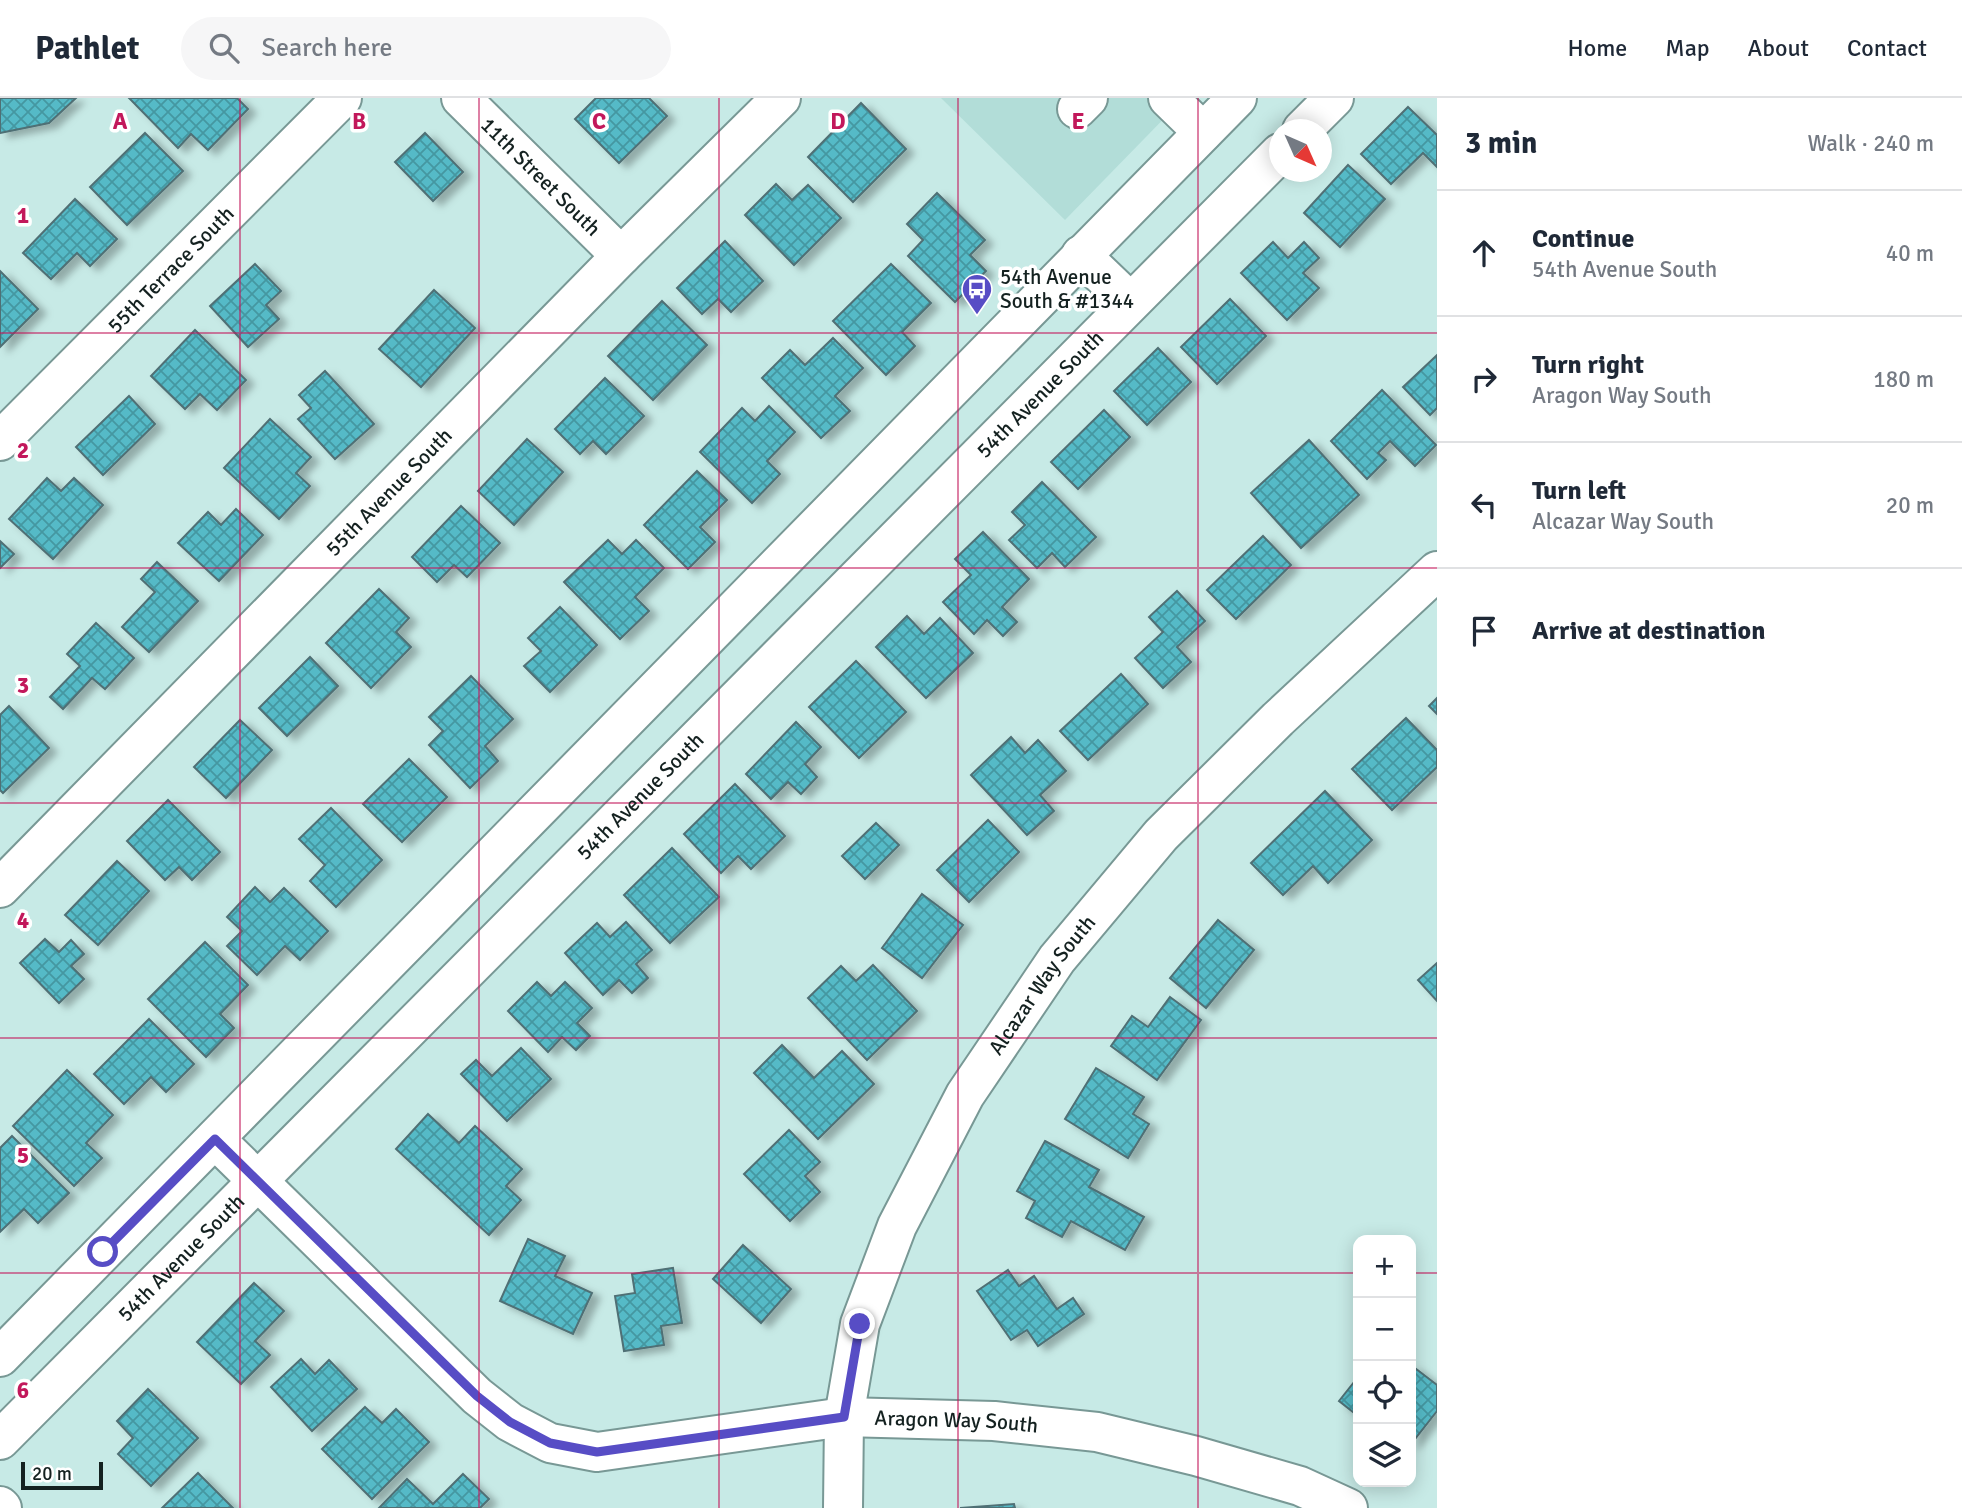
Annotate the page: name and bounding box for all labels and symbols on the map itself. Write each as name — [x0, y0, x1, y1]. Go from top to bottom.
text: A — [113, 107, 128, 136]
text: B — [352, 107, 366, 136]
text: C — [592, 107, 606, 136]
text: D — [830, 107, 846, 136]
text: E — [1071, 107, 1085, 136]
street label: 11th Street South — [475, 112, 606, 242]
north arrow — [1269, 119, 1332, 182]
text: 1 — [17, 201, 29, 230]
street label: 55th Terrace South — [102, 201, 240, 339]
place label: 54th Avenue South & #1344 — [1000, 264, 1134, 314]
bus stop icon: 54th Avenue South & #1344 — [960, 272, 994, 316]
street label: 54th Avenue South — [971, 325, 1109, 463]
street label: 55th Avenue South — [320, 423, 458, 562]
text: 2 — [17, 436, 29, 465]
text: 3 — [17, 671, 29, 700]
street label: 54th Avenue South — [571, 727, 709, 865]
text: 4 — [17, 906, 29, 935]
street label: Alcazar Way South — [983, 910, 1101, 1060]
text: 5 — [17, 1141, 29, 1170]
street label: 54th Avenue South — [112, 1189, 250, 1327]
route start — [87, 1236, 118, 1267]
route end — [844, 1308, 875, 1339]
text: 6 — [17, 1376, 29, 1405]
street label: Aragon Way South — [874, 1405, 1040, 1439]
scale bar — [21, 1459, 103, 1491]

